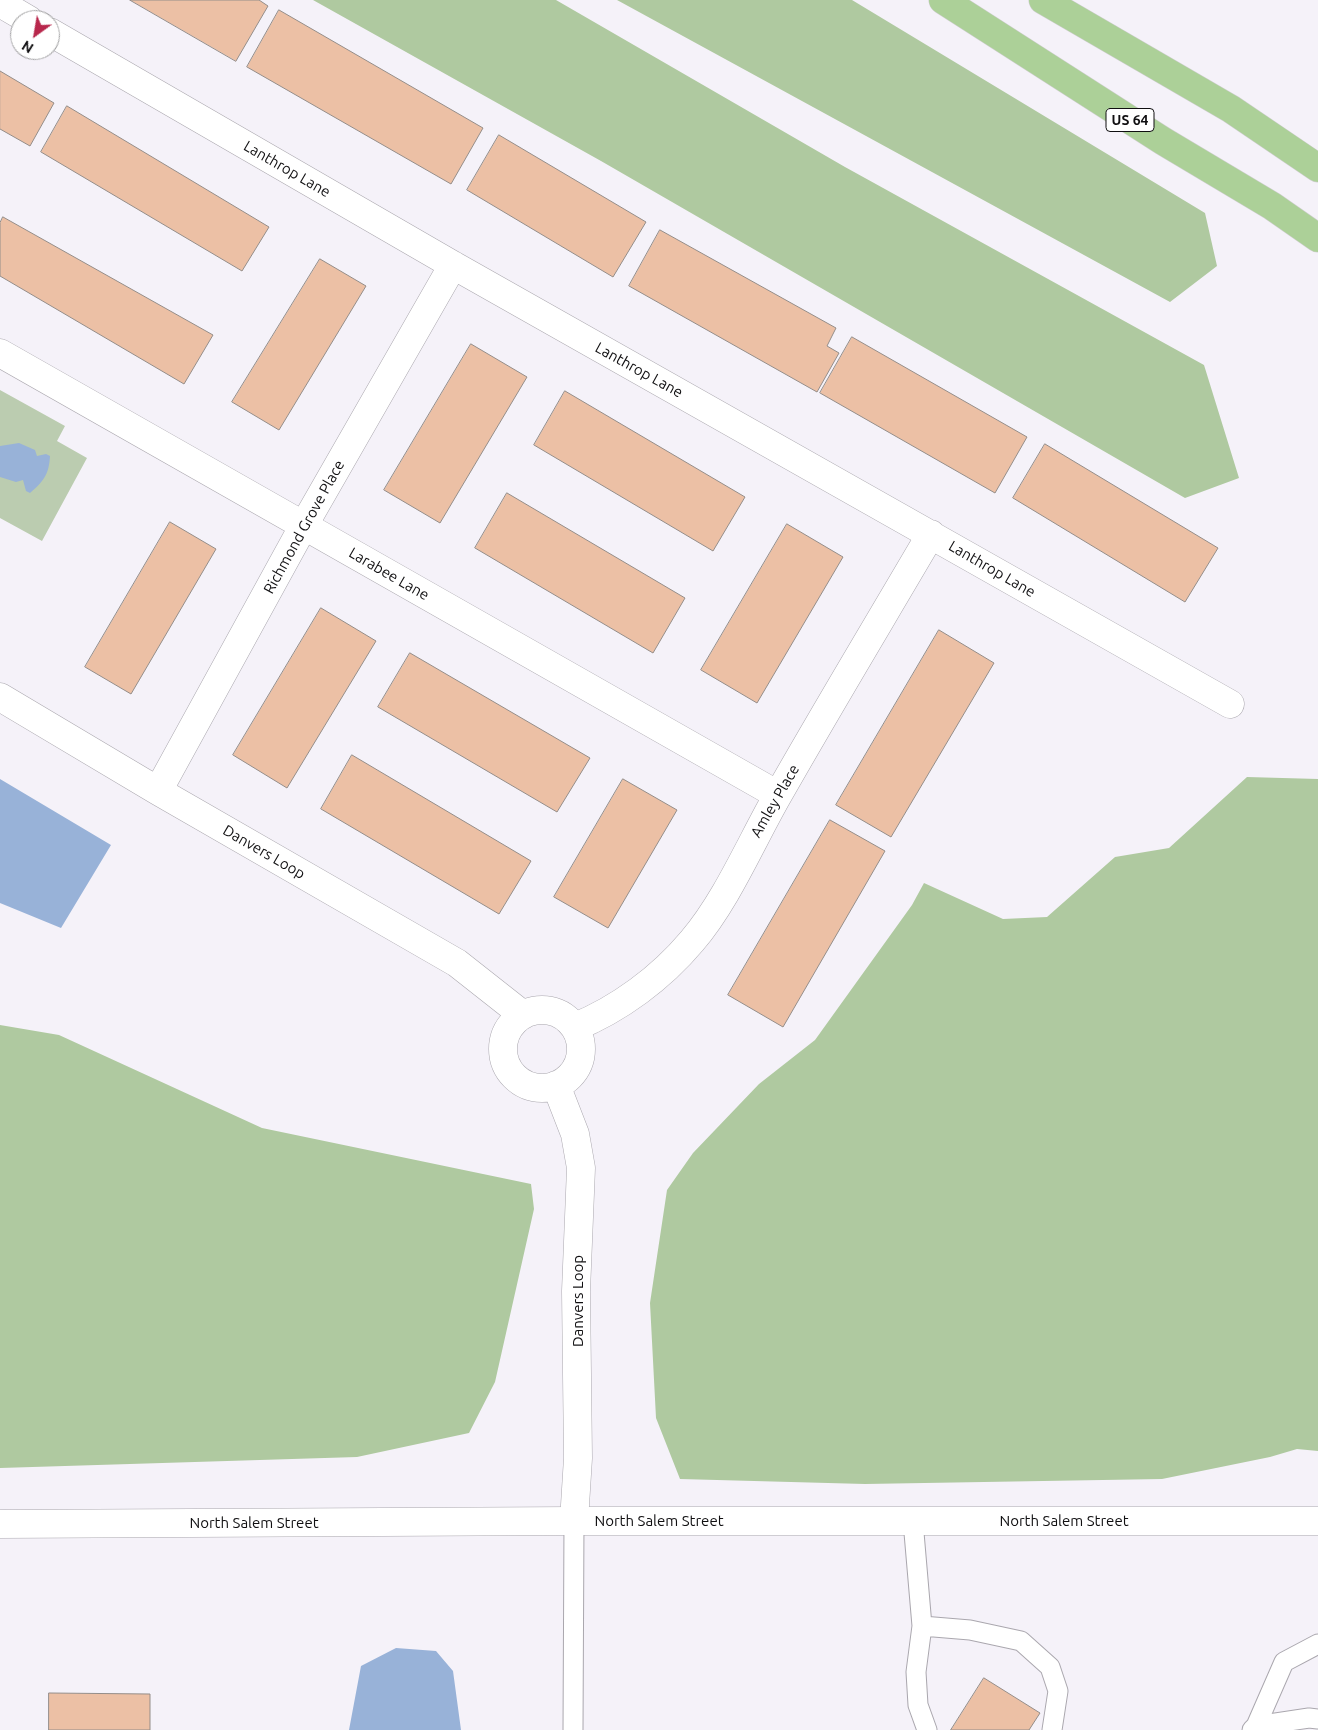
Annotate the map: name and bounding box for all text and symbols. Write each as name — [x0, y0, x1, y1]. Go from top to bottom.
north arrow — [10, 10, 60, 60]
text: N — [19, 37, 36, 56]
road number: US 64 — [1106, 108, 1154, 132]
street label: Lanthrop Lane — [240, 137, 334, 201]
street label: Lanthrop Lane — [592, 339, 686, 401]
street label: Richmond Grove Place — [260, 457, 348, 597]
street label: Lanthrop Lane — [945, 537, 1039, 601]
street label: Larabee Lane — [346, 544, 432, 604]
street label: Amley Place — [747, 761, 803, 841]
street label: Danvers Loop — [220, 821, 308, 883]
street label: Danvers Loop — [569, 1255, 587, 1347]
street label: North Salem Street — [594, 1512, 724, 1530]
street label: North Salem Street — [999, 1512, 1129, 1530]
street label: North Salem Street — [189, 1514, 319, 1532]

